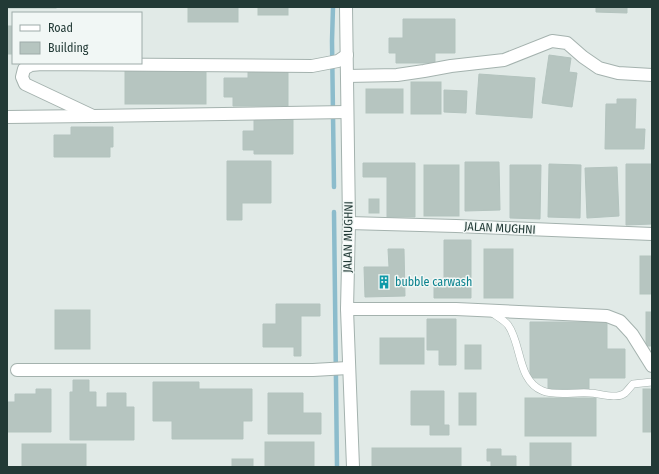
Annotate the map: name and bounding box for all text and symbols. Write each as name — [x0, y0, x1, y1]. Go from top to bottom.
legend — [12, 12, 142, 64]
text: Road — [48, 21, 73, 35]
text: Building — [48, 41, 89, 55]
street label: JALAN MUGHNI — [340, 201, 356, 273]
street label: JALAN MUGHNI — [464, 219, 536, 237]
building icon: bubble carwash — [376, 274, 392, 290]
place label: bubble carwash — [395, 275, 472, 289]

